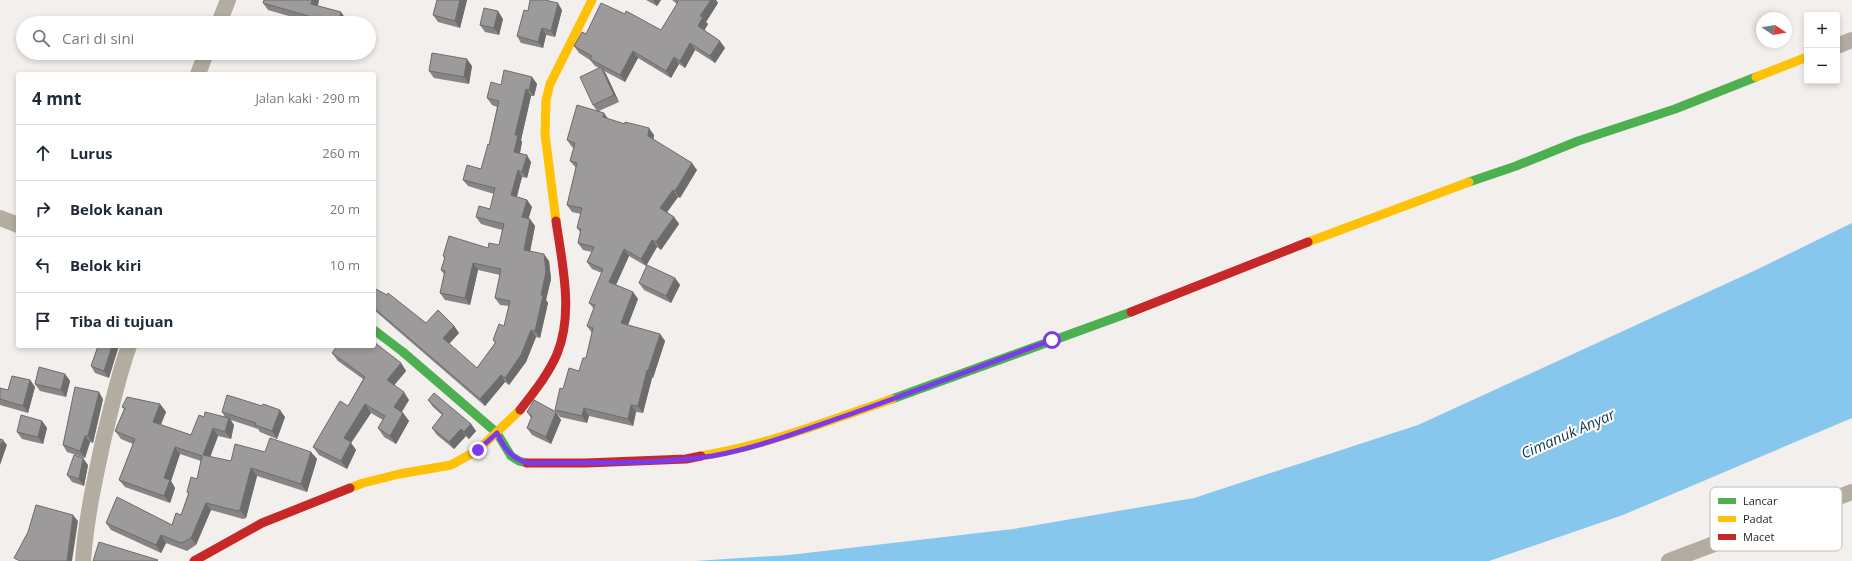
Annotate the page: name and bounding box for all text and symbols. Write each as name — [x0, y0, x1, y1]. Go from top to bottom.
north arrow — [1756, 12, 1792, 48]
map controls — [1804, 12, 1840, 84]
button: + — [1804, 12, 1840, 48]
search box — [16, 16, 376, 60]
icon: search — [30, 27, 52, 49]
text: Cari di sini — [62, 28, 134, 48]
button: − — [1804, 48, 1840, 84]
text: 4 mnt — [32, 87, 81, 110]
text: Jalan kaki · 290 m — [255, 89, 360, 107]
icon: ahead — [32, 142, 54, 164]
text: Lurus — [70, 143, 112, 163]
text: 260 m — [322, 144, 360, 162]
icon: right — [32, 198, 54, 220]
text: Belok kanan — [70, 199, 163, 219]
text: 20 m — [330, 200, 360, 218]
icon: left — [32, 254, 54, 276]
text: Belok kiri — [70, 255, 141, 275]
text: 10 m — [330, 256, 360, 274]
icon: arrive — [32, 310, 54, 332]
text: Tiba di tujuan — [70, 311, 173, 331]
route start — [1043, 331, 1061, 349]
water label: Cimanuk Anyar — [1517, 403, 1619, 463]
route end — [469, 441, 487, 459]
legend — [1710, 487, 1842, 551]
text: Lancar — [1743, 493, 1778, 508]
text: Padat — [1743, 511, 1773, 526]
text: Macet — [1743, 529, 1774, 544]

